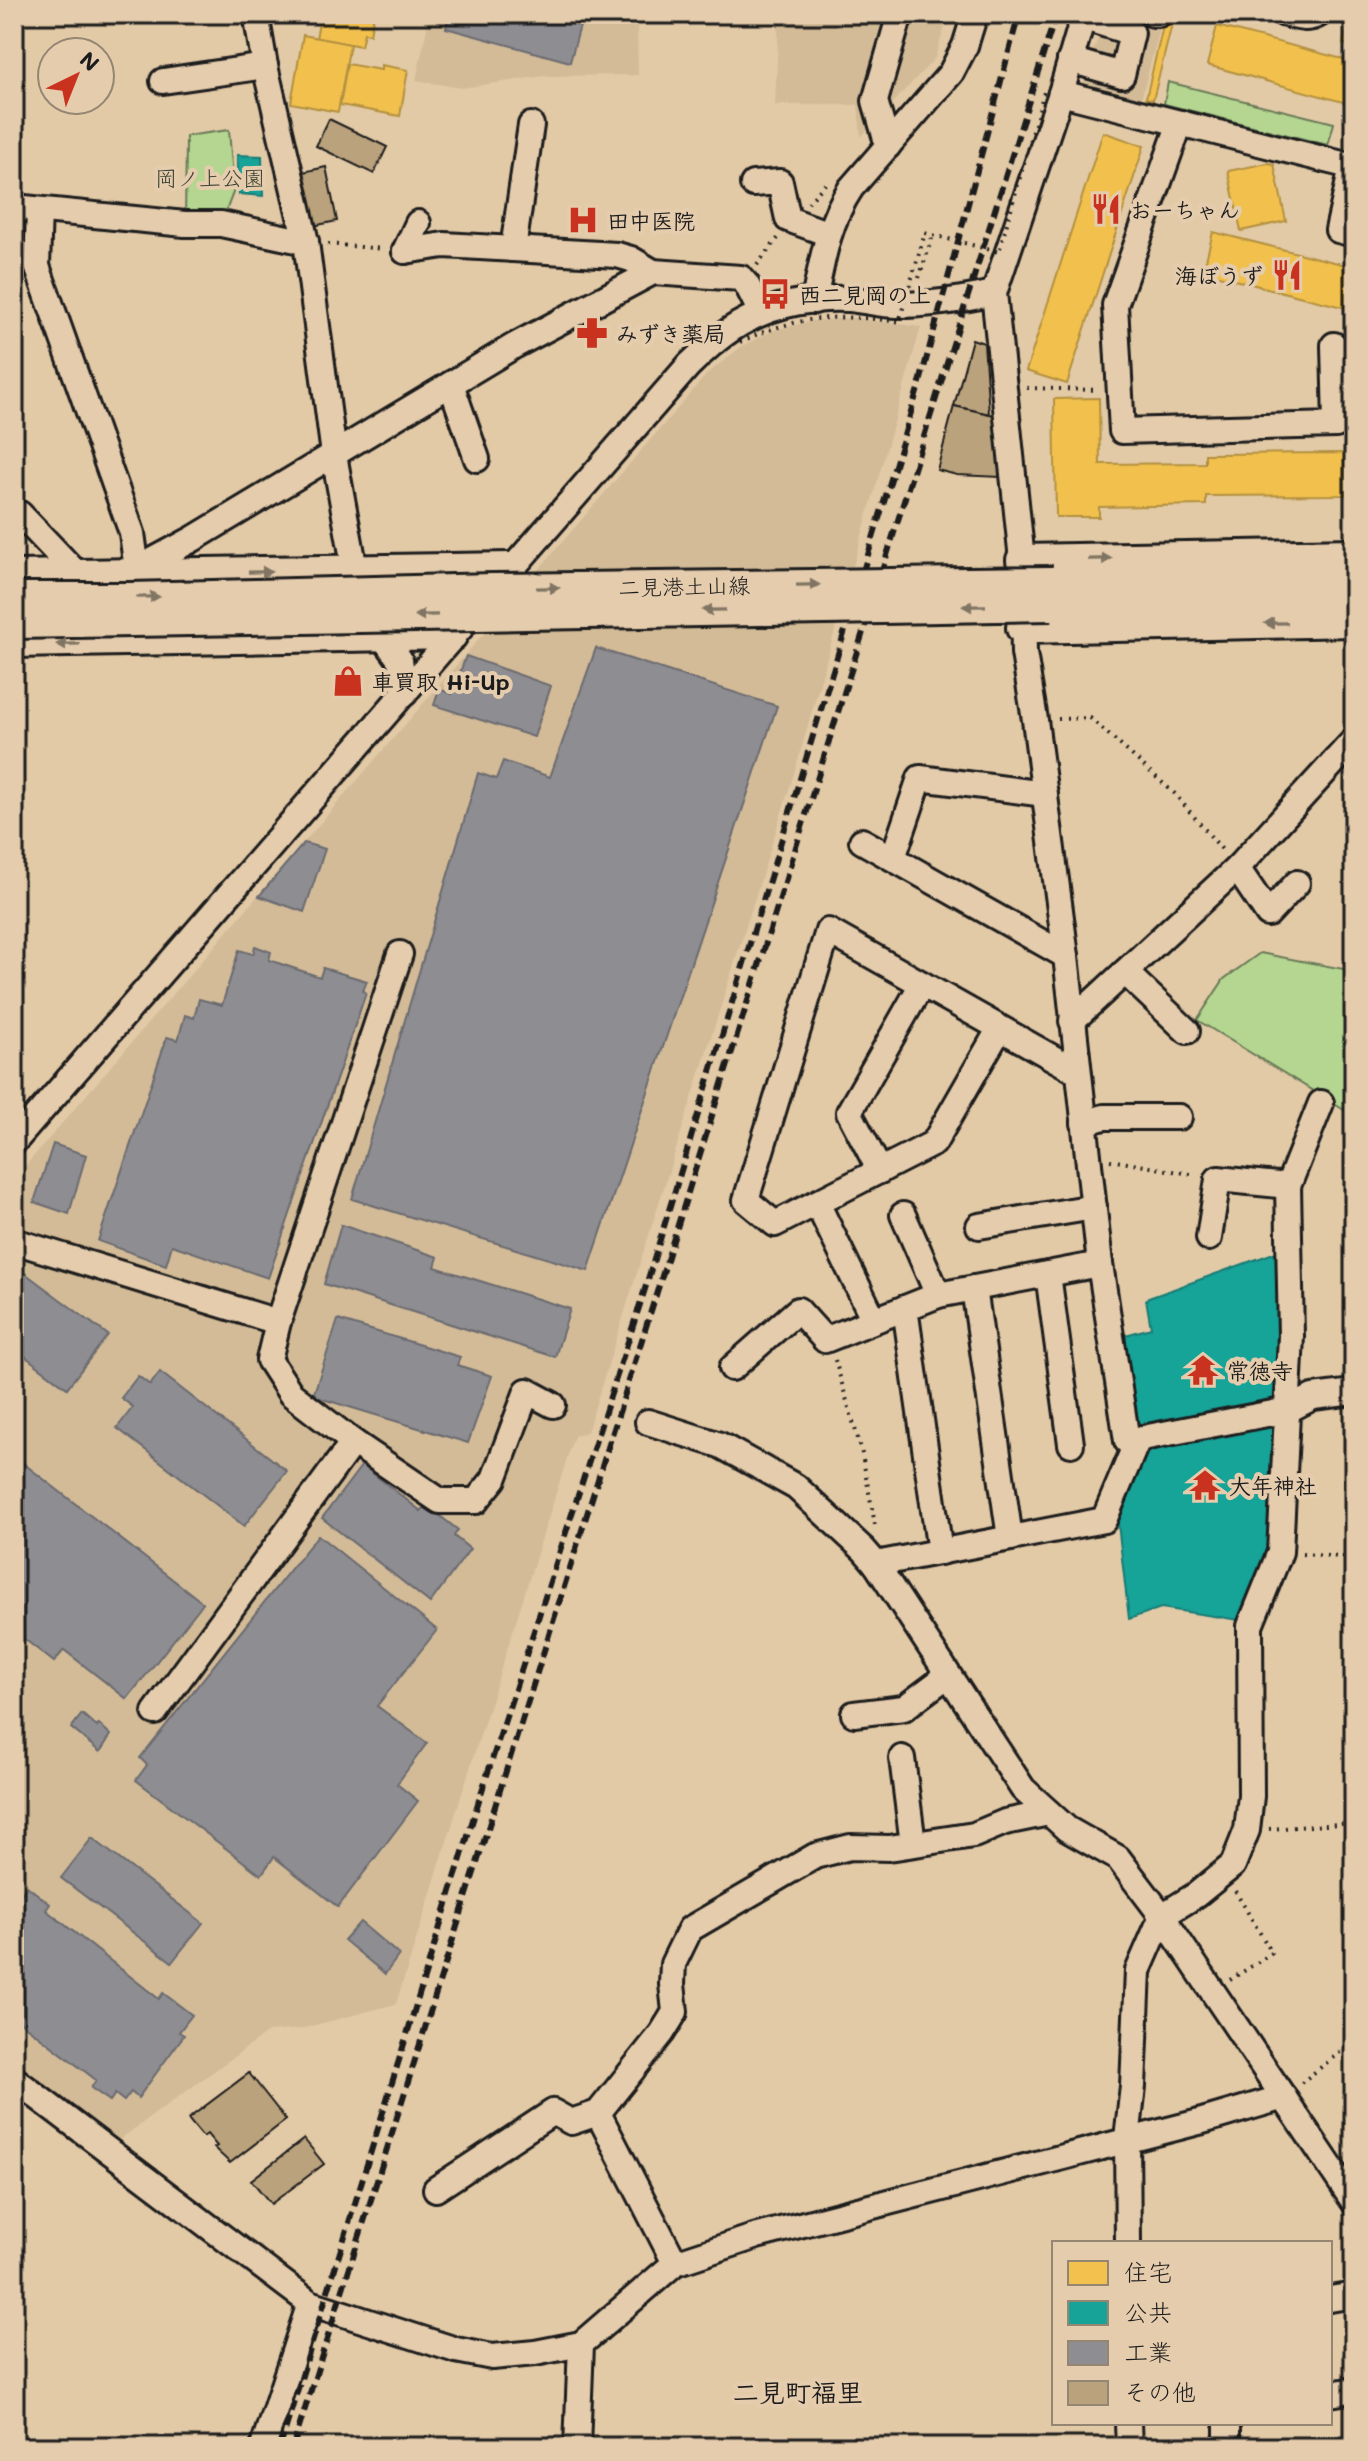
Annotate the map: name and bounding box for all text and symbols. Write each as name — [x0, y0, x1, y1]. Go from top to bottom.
north arrow — [36, 36, 116, 116]
text: N — [74, 45, 106, 77]
park label: 岡ノ上公園 — [155, 163, 265, 192]
restaurant icon: おーちゃん — [1089, 192, 1123, 226]
place label: おーちゃん — [1130, 195, 1240, 224]
hospital icon: 田中医院 — [566, 203, 600, 237]
place label: 田中医院 — [607, 206, 695, 235]
restaurant icon: 海ぼうず — [1270, 258, 1304, 292]
place label: 海ぼうず — [1175, 261, 1263, 290]
bus stop icon: 西二見岡の上 — [758, 277, 792, 311]
place label: 西二見岡の上 — [799, 280, 931, 309]
pharmacy icon: みずき薬局 — [575, 316, 609, 350]
place label: みずき薬局 — [616, 319, 726, 348]
one-way arrow — [1088, 552, 1113, 565]
one-way arrow — [248, 566, 273, 578]
street label: 二見港土山線 — [618, 570, 750, 602]
one-way arrow — [796, 579, 821, 591]
one-way arrow — [536, 582, 561, 594]
one-way arrow — [136, 591, 161, 604]
one-way arrow — [961, 600, 986, 612]
one-way arrow — [701, 604, 726, 616]
one-way arrow — [413, 609, 438, 621]
one-way arrow — [1263, 616, 1288, 629]
one-way arrow — [55, 638, 80, 650]
shop icon: 車買取 Hi-Up — [331, 664, 365, 698]
place label: 車買取 Hi-Up — [372, 667, 510, 696]
temple icon: 常徳寺 — [1186, 1353, 1220, 1387]
place label: 常徳寺 — [1227, 1356, 1293, 1385]
temple icon: 大年神社 — [1188, 1468, 1222, 1502]
place label: 大年神社 — [1229, 1471, 1317, 1500]
legend — [1052, 2241, 1332, 2425]
text: 住宅 — [1124, 2256, 1172, 2287]
text: 公共 — [1124, 2296, 1172, 2327]
text: 工業 — [1124, 2336, 1172, 2367]
district label: 二見町福里 — [733, 2375, 863, 2409]
text: その他 — [1124, 2376, 1196, 2407]

